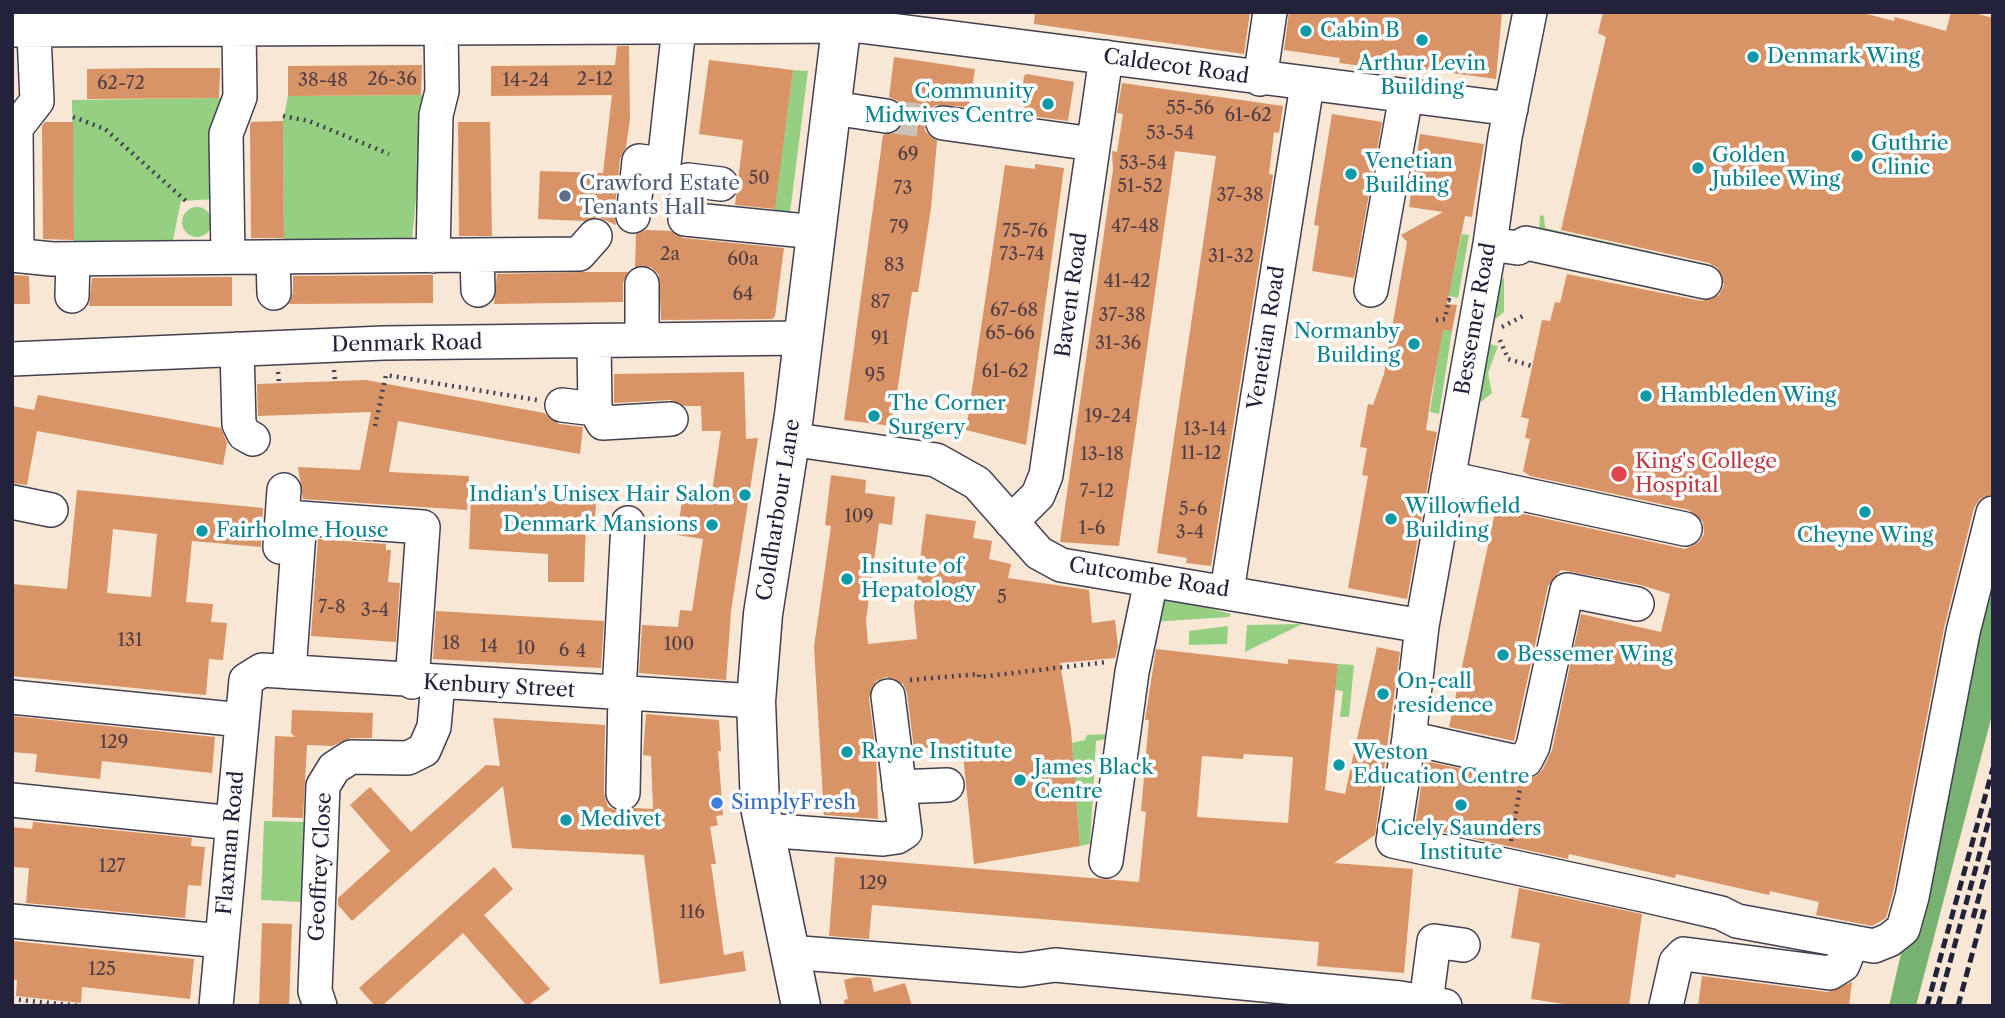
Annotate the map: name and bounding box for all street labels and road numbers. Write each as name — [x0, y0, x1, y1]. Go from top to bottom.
street label: Caldecot Road — [1102, 44, 1250, 90]
street label: Bavent Road — [1051, 231, 1093, 359]
street label: Bessemer Road — [1450, 241, 1502, 397]
street label: Venetian Road — [1243, 264, 1291, 412]
street label: Denmark Road — [331, 330, 483, 358]
street label: Coldharbour Lane — [752, 417, 806, 603]
street label: Cutcombe Road — [1067, 553, 1231, 603]
street label: Kenbury Street — [422, 670, 576, 704]
street label: Flaxman Road — [212, 770, 250, 916]
street label: Geoffrey Close — [305, 792, 337, 942]

